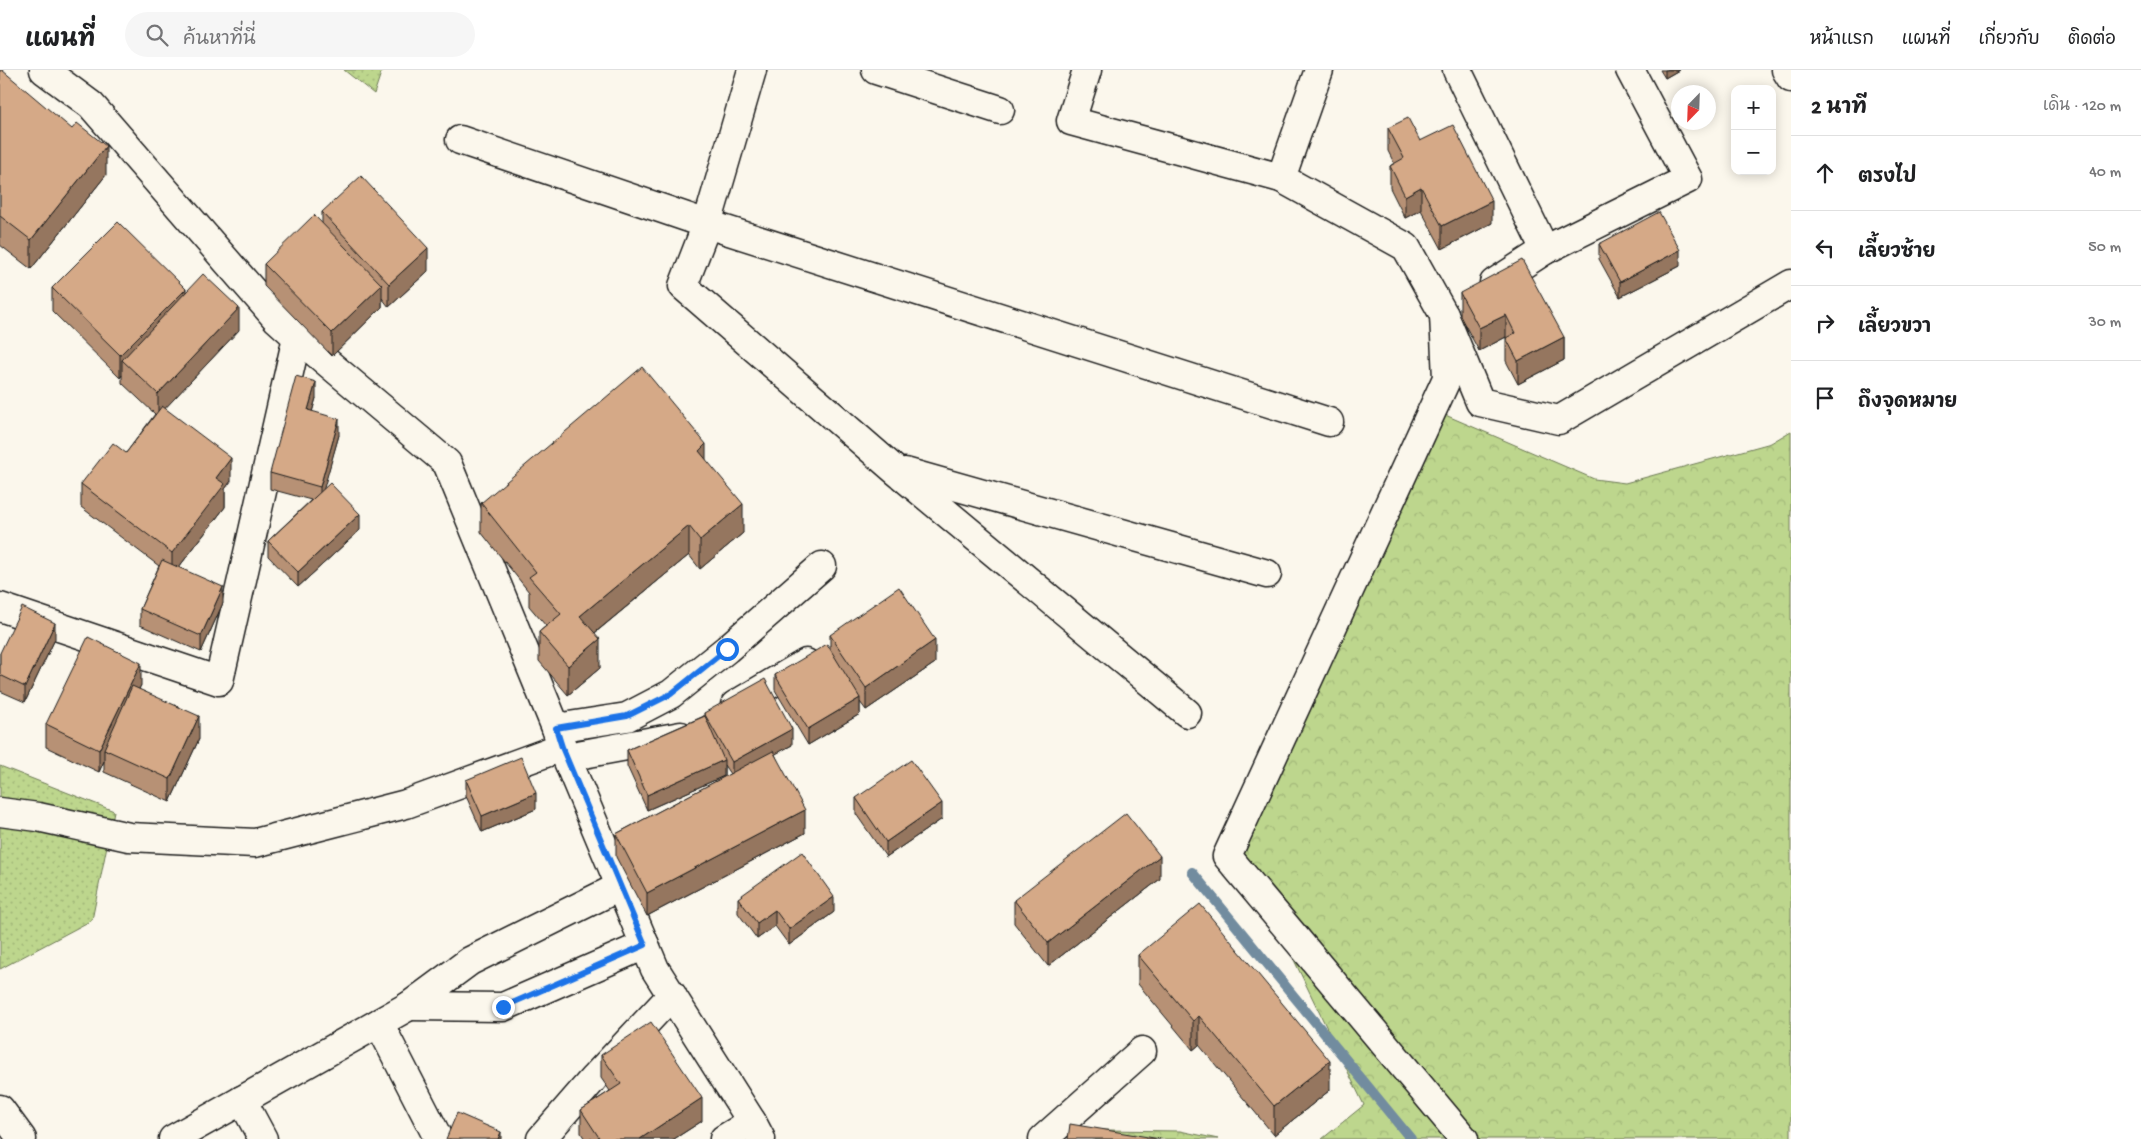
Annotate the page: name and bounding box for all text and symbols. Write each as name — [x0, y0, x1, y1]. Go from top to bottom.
search box — [125, 12, 475, 57]
icon: search — [143, 21, 171, 49]
text: แผนที่ — [25, 27, 95, 56]
text: ค้นหาที่นี่ — [183, 29, 256, 52]
text: หน้าแรก — [1810, 30, 1874, 51]
text: แผนที่ — [1902, 30, 1950, 51]
text: เกี่ยวกับ — [1978, 30, 2040, 51]
text: ติดต่อ — [2068, 30, 2116, 51]
north arrow — [1671, 85, 1716, 130]
map controls — [1731, 85, 1776, 175]
button: + — [1731, 85, 1776, 130]
text: 2 นาที — [1811, 97, 1867, 122]
text: เดิน · 120 m — [2043, 98, 2121, 117]
button: − — [1731, 130, 1776, 175]
icon: ahead — [1811, 159, 1839, 187]
text: 40 m — [2089, 164, 2121, 183]
text: ตรงไป — [1858, 167, 1916, 190]
icon: left — [1811, 234, 1839, 262]
text: 50 m — [2088, 239, 2121, 258]
text: เลี้ยวซ้าย — [1858, 242, 1935, 265]
icon: right — [1811, 309, 1839, 337]
text: 30 m — [2088, 314, 2121, 333]
text: เลี้ยวขวา — [1858, 317, 1931, 340]
icon: arrive — [1811, 384, 1839, 412]
text: ถึงจุดหมาย — [1858, 392, 1957, 415]
route start — [716, 638, 739, 661]
route end — [492, 996, 515, 1019]

